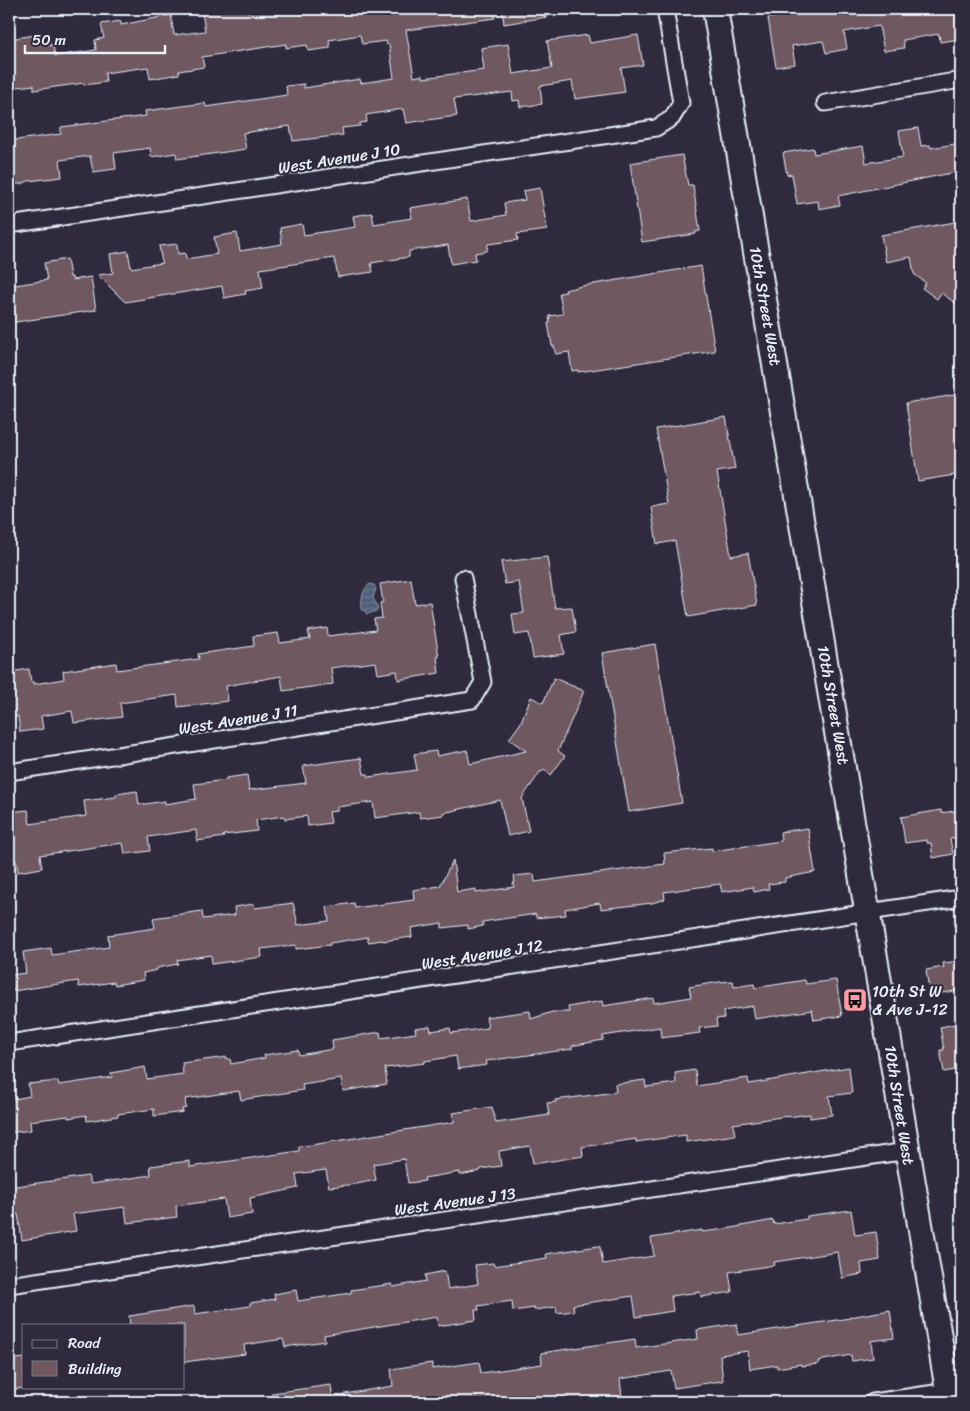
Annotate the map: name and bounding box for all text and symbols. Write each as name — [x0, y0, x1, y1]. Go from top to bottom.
scale bar — [25, 22, 165, 54]
text: 50 m — [32, 27, 67, 53]
street label: West Avenue J 10 — [276, 135, 402, 182]
street label: 10th Street West — [741, 244, 790, 368]
street label: 10th Street West — [809, 643, 858, 767]
street label: West Avenue J 11 — [176, 696, 300, 743]
street label: West Avenue J 12 — [419, 931, 545, 978]
place label: 10th St W & Ave J-12 — [872, 977, 948, 1024]
bus stop icon: 10th St W & Ave J-12 — [842, 987, 868, 1013]
street label: 10th Street West — [876, 1043, 923, 1167]
street label: West Avenue J 13 — [393, 1179, 518, 1224]
legend — [22, 1324, 185, 1388]
text: Road — [68, 1330, 101, 1356]
text: Building — [68, 1356, 122, 1382]

